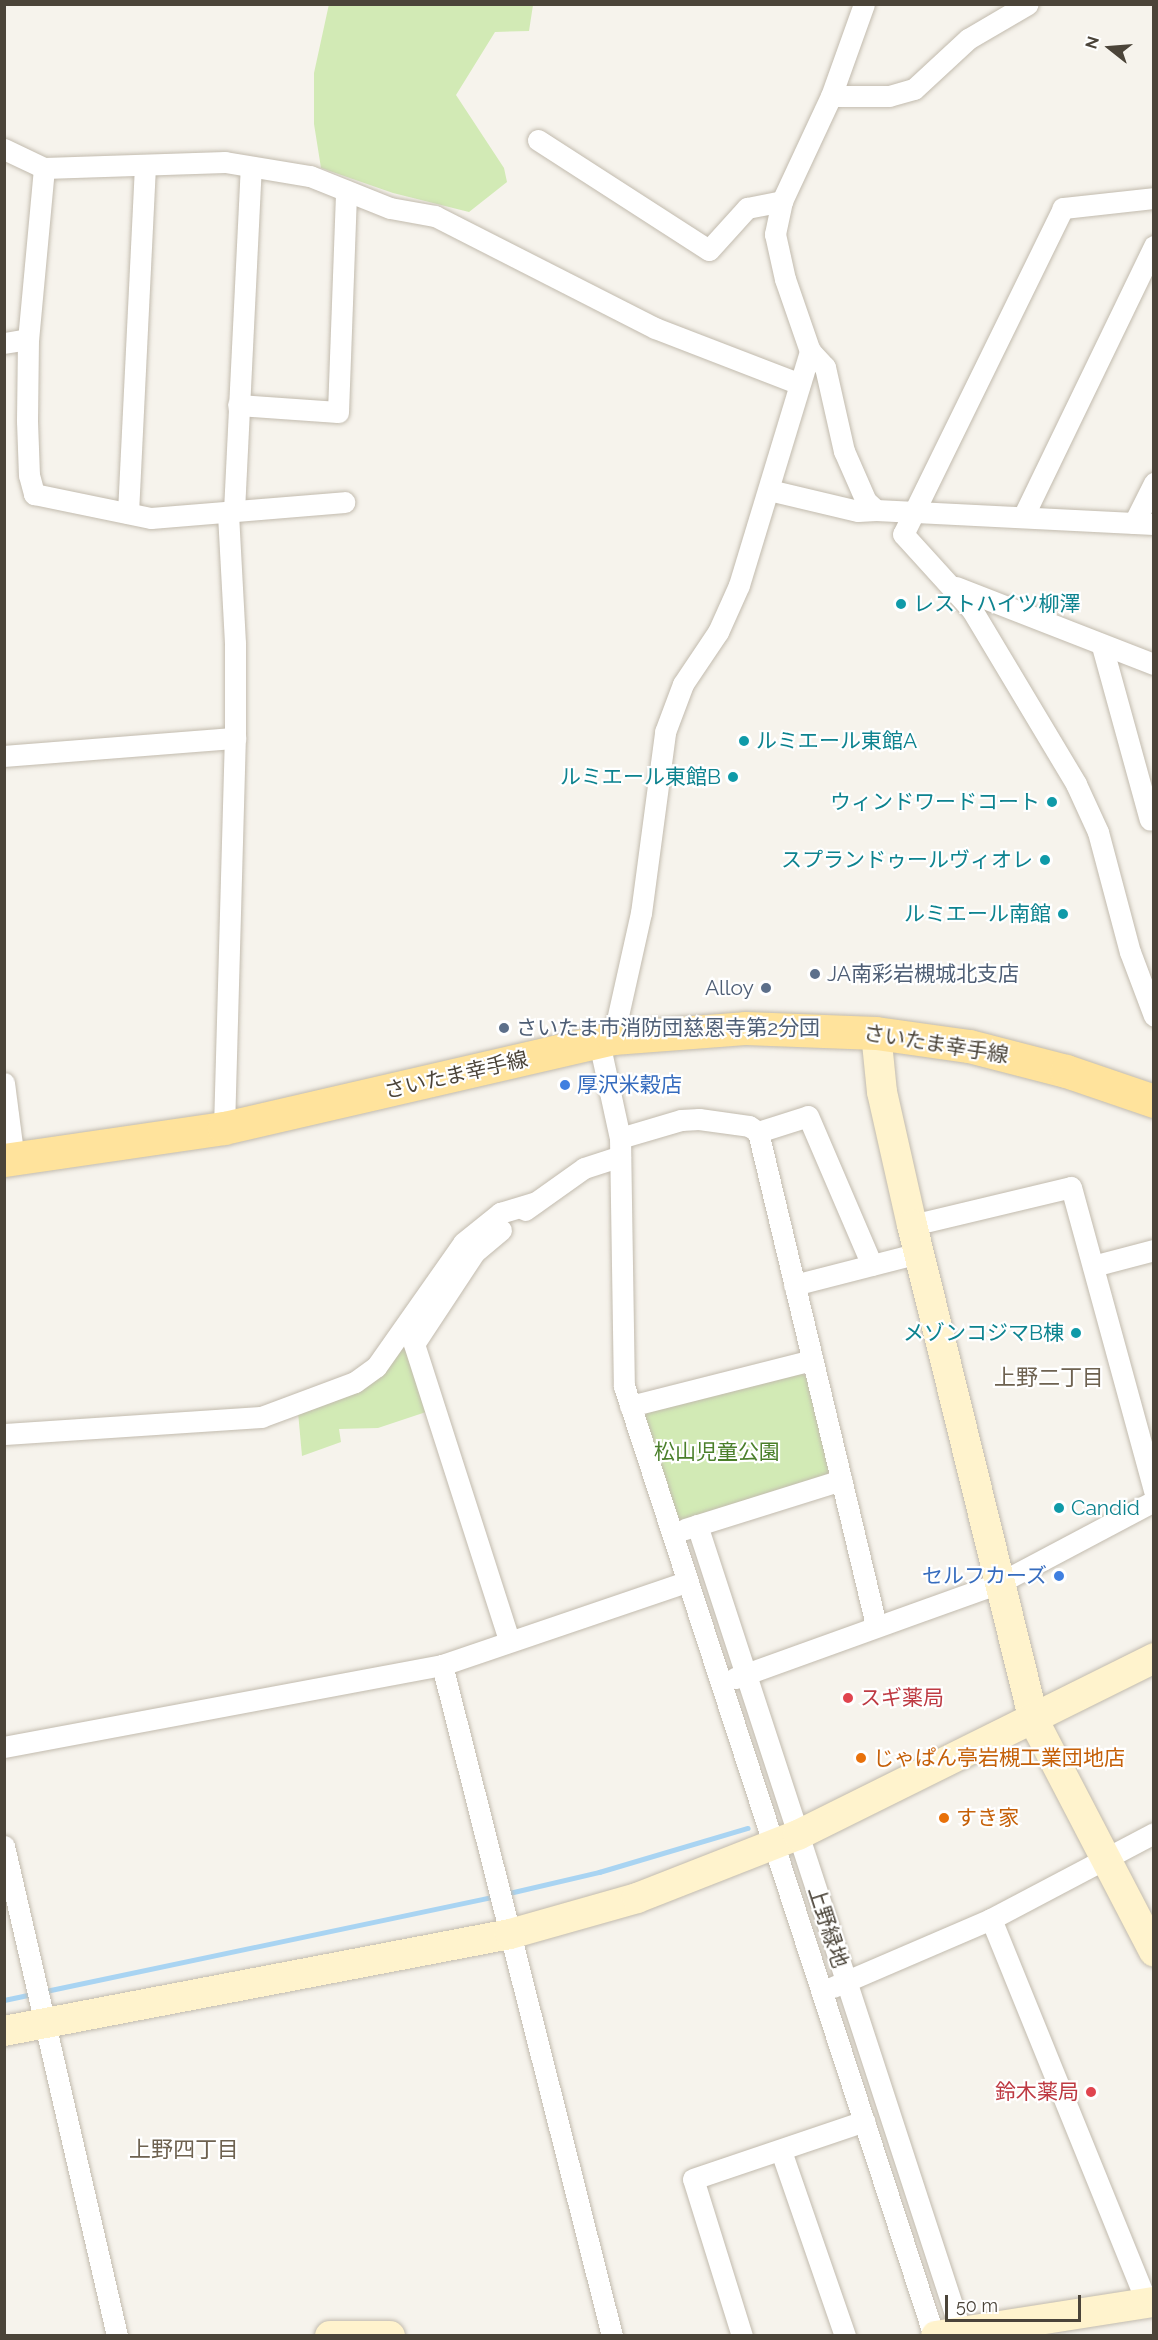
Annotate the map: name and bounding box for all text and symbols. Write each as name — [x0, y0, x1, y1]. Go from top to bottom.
north arrow — [1080, 18, 1140, 78]
text: N — [1081, 34, 1103, 51]
place label: レストハイツ柳澤 — [913, 591, 1081, 617]
marker: レストハイツ柳澤 — [894, 597, 908, 611]
place label: ルミエール東館A — [756, 728, 917, 754]
marker: ルミエール東館A — [737, 734, 751, 748]
place label: ルミエール東館B — [560, 764, 721, 790]
marker: ルミエール東館B — [726, 770, 740, 784]
place label: ウィンドワードコート — [830, 789, 1040, 815]
marker: ウィンドワードコート — [1045, 795, 1059, 809]
place label: スプランドゥールヴィオレ — [781, 847, 1033, 873]
marker: スプランドゥールヴィオレ — [1038, 853, 1052, 867]
place label: ルミエール南館 — [904, 901, 1051, 927]
marker: ルミエール南館 — [1056, 907, 1070, 921]
place label: JA南彩岩槻城北支店 — [827, 961, 1019, 987]
marker: JA南彩岩槻城北支店 — [808, 967, 822, 981]
place label: Alloy — [705, 975, 754, 1001]
marker: Alloy — [759, 981, 773, 995]
place label: さいたま市消防団慈恩寺第2分団 — [516, 1015, 821, 1041]
street label: さいたま幸手線 — [861, 1020, 1011, 1068]
marker: さいたま市消防団慈恩寺第2分団 — [497, 1021, 511, 1035]
street label: さいたま幸手線 — [382, 1046, 530, 1104]
place label: 厚沢米穀店 — [577, 1072, 682, 1098]
marker: 厚沢米穀店 — [558, 1078, 572, 1092]
place label: メゾンコジマB棟 — [903, 1320, 1064, 1346]
marker: メゾンコジマB棟 — [1069, 1326, 1083, 1340]
district label: 上野二丁目 — [994, 1365, 1104, 1391]
park label: 松山児童公園 — [654, 1439, 780, 1465]
place label: Candid — [1071, 1495, 1140, 1521]
marker: Candid — [1052, 1501, 1066, 1515]
place label: セルフカーズ — [921, 1563, 1047, 1589]
marker: セルフカーズ — [1052, 1569, 1066, 1583]
place label: スギ薬局 — [860, 1685, 944, 1711]
marker: スギ薬局 — [841, 1691, 855, 1705]
place label: じゃぱん亭岩槻工業団地店 — [873, 1745, 1125, 1771]
marker: じゃぱん亭岩槻工業団地店 — [854, 1751, 868, 1765]
place label: すき家 — [956, 1805, 1019, 1831]
marker: すき家 — [937, 1811, 951, 1825]
street label: 上野緑地 — [803, 1883, 853, 1971]
place label: 鈴木薬局 — [995, 2079, 1079, 2105]
marker: 鈴木薬局 — [1084, 2085, 1098, 2099]
district label: 上野四丁目 — [129, 2137, 239, 2163]
scale bar — [948, 2283, 1084, 2321]
text: 50 m — [956, 2295, 998, 2316]

